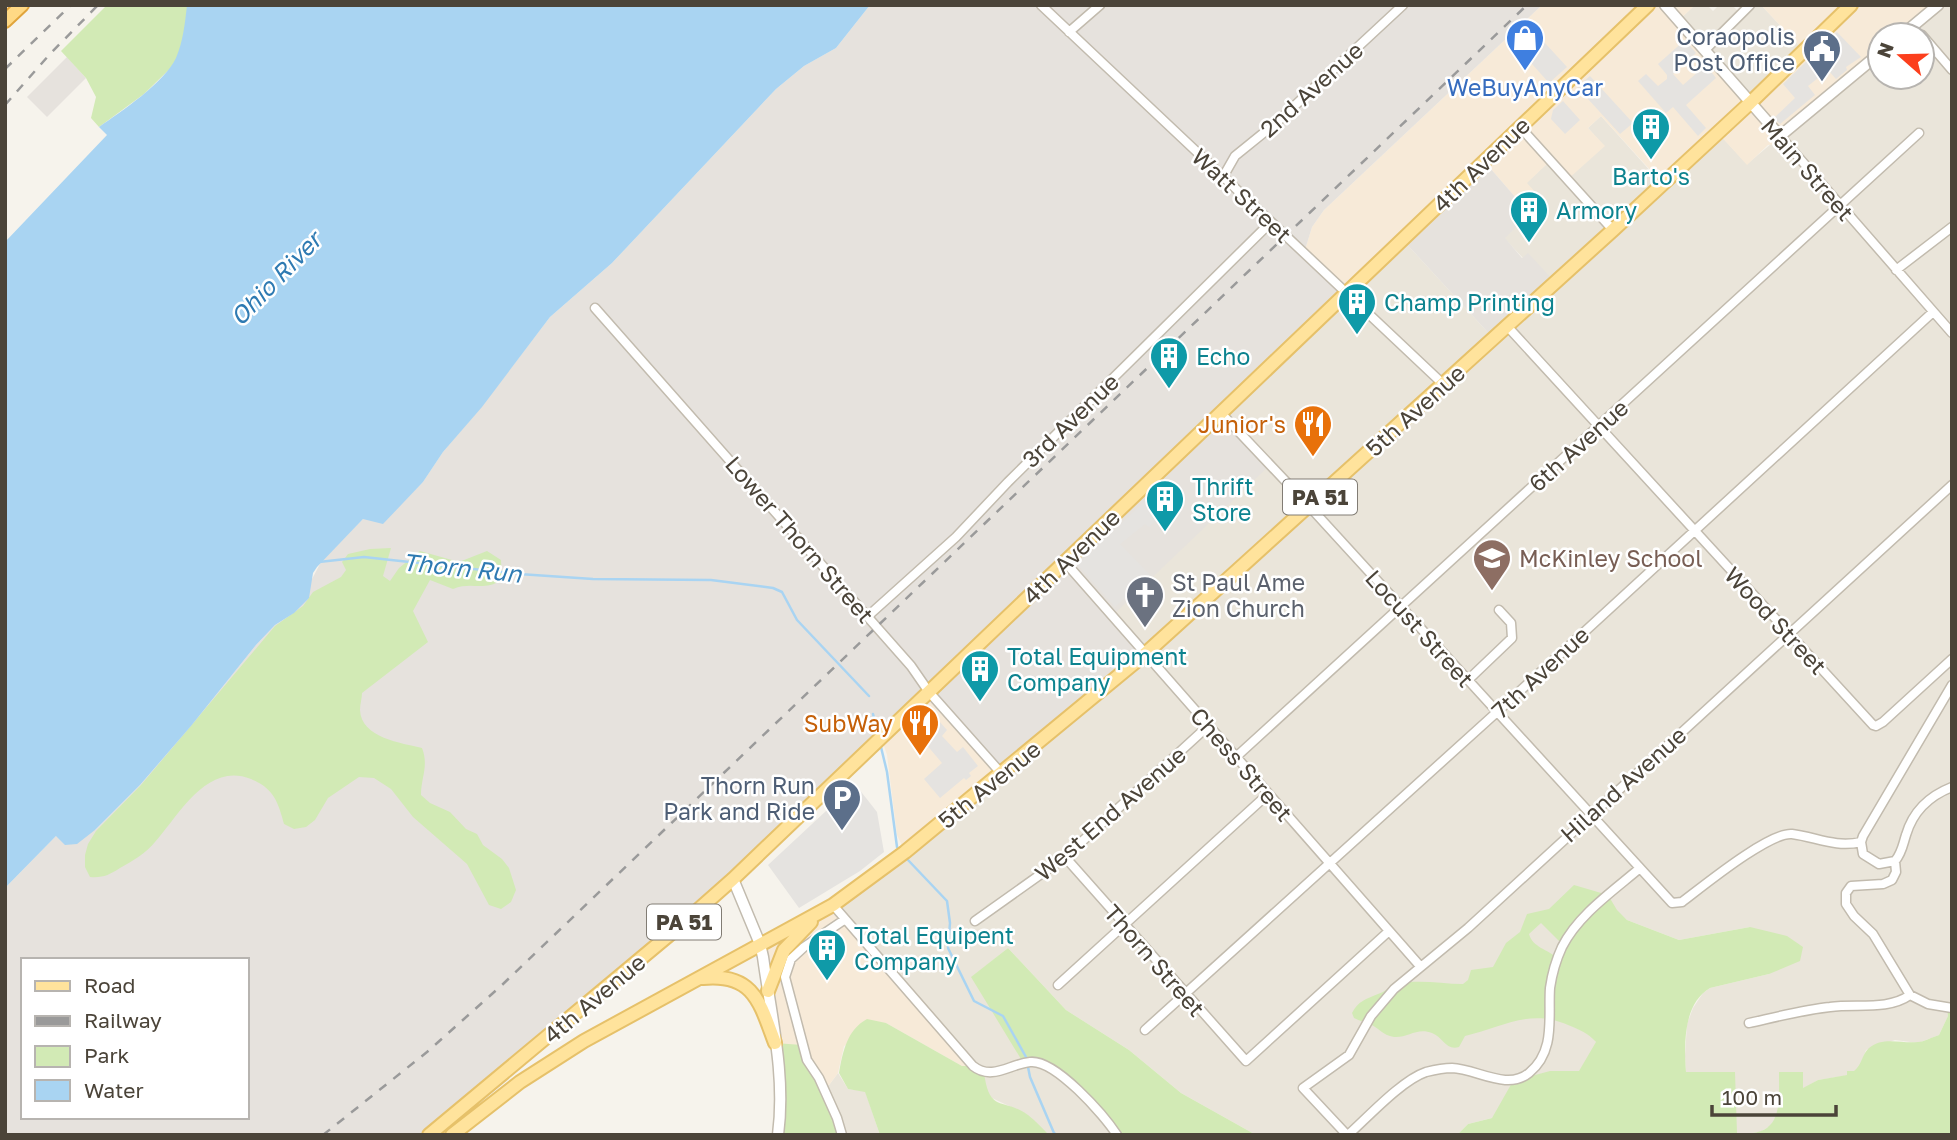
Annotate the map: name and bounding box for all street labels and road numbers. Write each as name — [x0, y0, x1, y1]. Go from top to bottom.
street label: 2nd Avenue — [1254, 36, 1368, 142]
street label: 4th Avenue — [1427, 111, 1535, 217]
street label: Main Street — [1756, 112, 1860, 226]
street label: Watt Street — [1186, 142, 1298, 248]
street label: 5th Avenue — [1360, 358, 1470, 462]
street label: 3rd Avenue — [1016, 367, 1124, 473]
street label: 6th Avenue — [1522, 393, 1634, 497]
street label: Lower Thorn Street — [720, 450, 880, 628]
road number: PA 51 — [1283, 480, 1357, 514]
street label: 4th Avenue — [1017, 503, 1125, 609]
street label: Wood Street — [1719, 560, 1833, 680]
street label: Locust Street — [1360, 564, 1480, 692]
street label: 7th Avenue — [1486, 620, 1594, 724]
street label: Chess Street — [1185, 701, 1299, 827]
street label: Hiland Avenue — [1554, 720, 1692, 848]
street label: 5th Avenue — [932, 734, 1046, 834]
street label: West End Avenue — [1029, 740, 1191, 886]
street label: Thorn Street — [1099, 898, 1211, 1022]
road number: PA 51 — [647, 904, 721, 940]
street label: 4th Avenue — [537, 947, 651, 1049]

